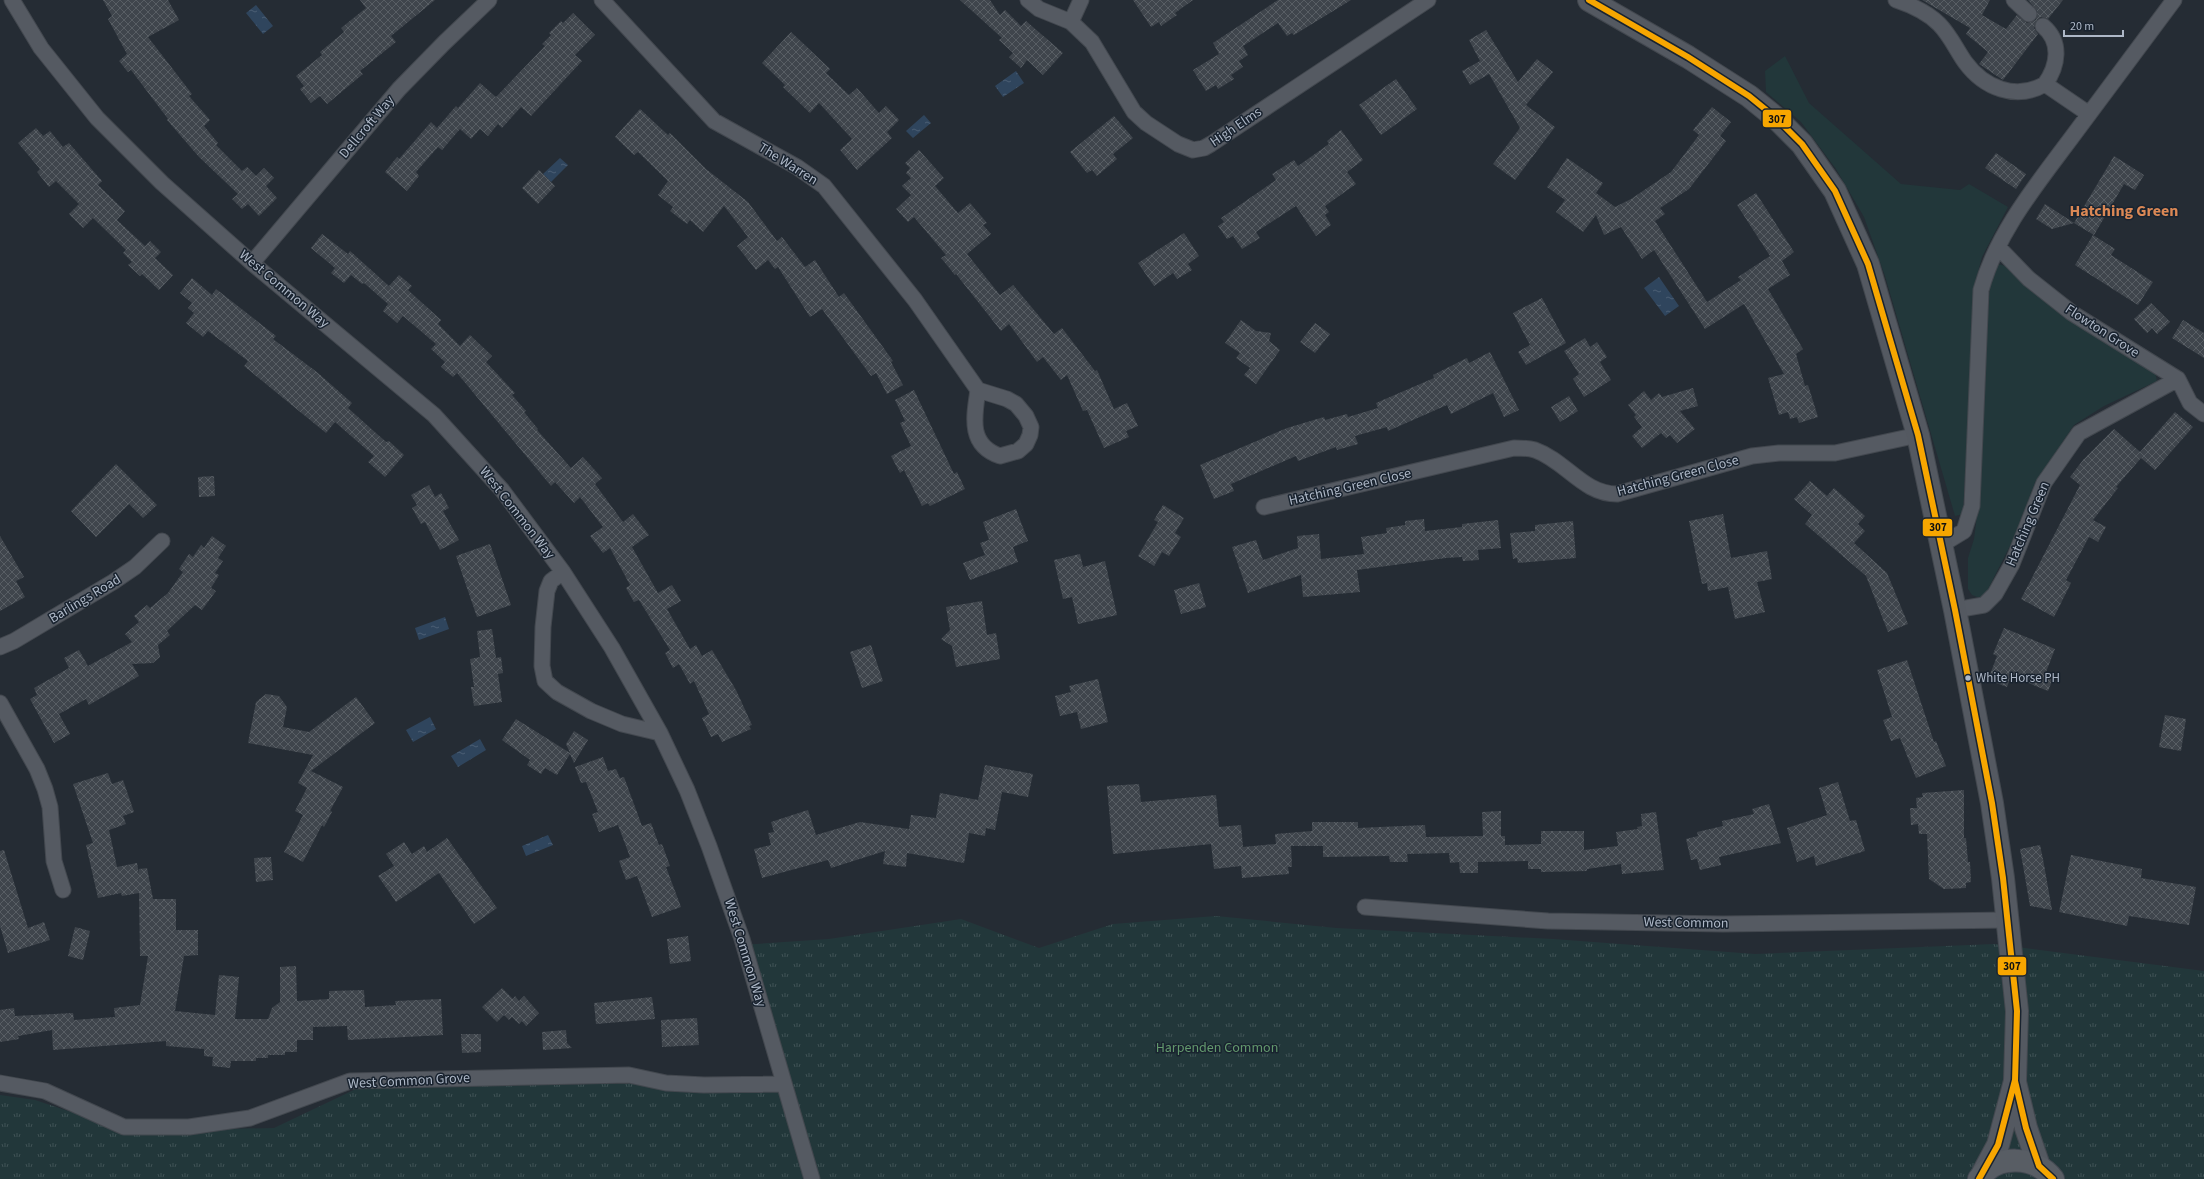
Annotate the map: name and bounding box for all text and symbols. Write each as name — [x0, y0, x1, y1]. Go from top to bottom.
scale bar — [2064, 12, 2123, 38]
text: 20 m — [2070, 18, 2094, 35]
street label: Dellcroft Way — [335, 91, 400, 163]
street label: High Elms — [1206, 102, 1266, 152]
line badge: 307 — [1762, 109, 1792, 128]
text: 307 — [1768, 112, 1786, 127]
street label: The Warren — [754, 138, 822, 190]
district label: Hatching Green — [2070, 200, 2178, 222]
street label: West Common Way — [235, 245, 334, 333]
street label: Flowton Grove — [2061, 299, 2143, 363]
street label: Hatching Green Close — [1615, 450, 1741, 502]
street label: West Common Way — [475, 463, 560, 564]
street label: Hatching Green Close — [1287, 463, 1413, 511]
street label: Hatching Green — [2001, 478, 2055, 570]
line badge: 307 — [1922, 518, 1953, 537]
text: 307 — [1929, 520, 1947, 535]
street label: Barlings Road — [45, 570, 125, 628]
place label: White Horse PH — [1976, 669, 2060, 687]
marker: White Horse PH — [1963, 673, 1973, 683]
street label: West Common Way — [719, 896, 771, 1010]
street label: West Common — [1643, 912, 1729, 934]
line badge: 307 — [1997, 956, 2027, 976]
text: 307 — [2003, 959, 2021, 974]
park label: Harpenden Common — [1156, 1038, 1278, 1058]
street label: West Common Grove — [347, 1068, 471, 1094]

